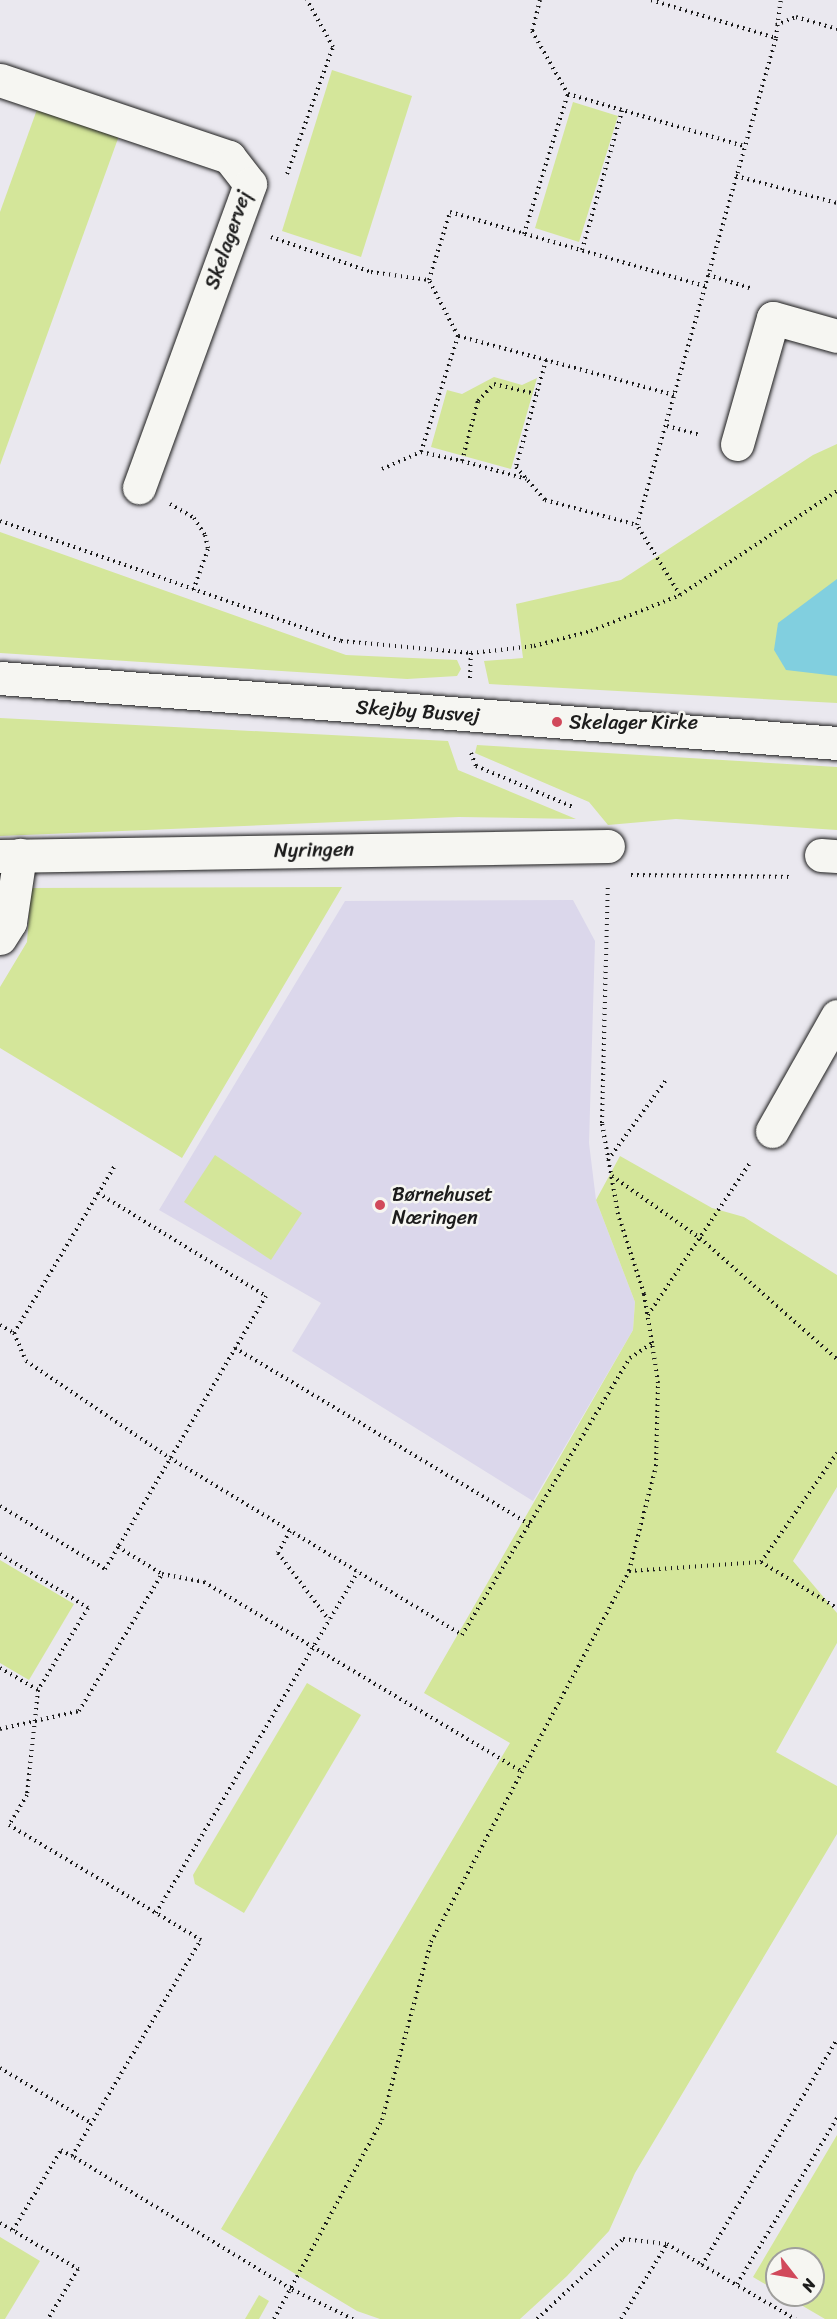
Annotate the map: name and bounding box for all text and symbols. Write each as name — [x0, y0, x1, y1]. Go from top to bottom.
street label: Skelagervej — [200, 188, 256, 292]
street label: Skejby Busvej — [355, 695, 481, 727]
place label: Skelager Kirke — [569, 710, 698, 734]
marker: Skelager Kirke — [550, 715, 564, 729]
street label: Nyringen — [274, 837, 354, 863]
place label: Børnehuset Næringen — [392, 1182, 493, 1229]
marker: Børnehuset Næringen — [373, 1198, 387, 1212]
north arrow — [765, 2247, 825, 2307]
text: N — [794, 2273, 824, 2298]

